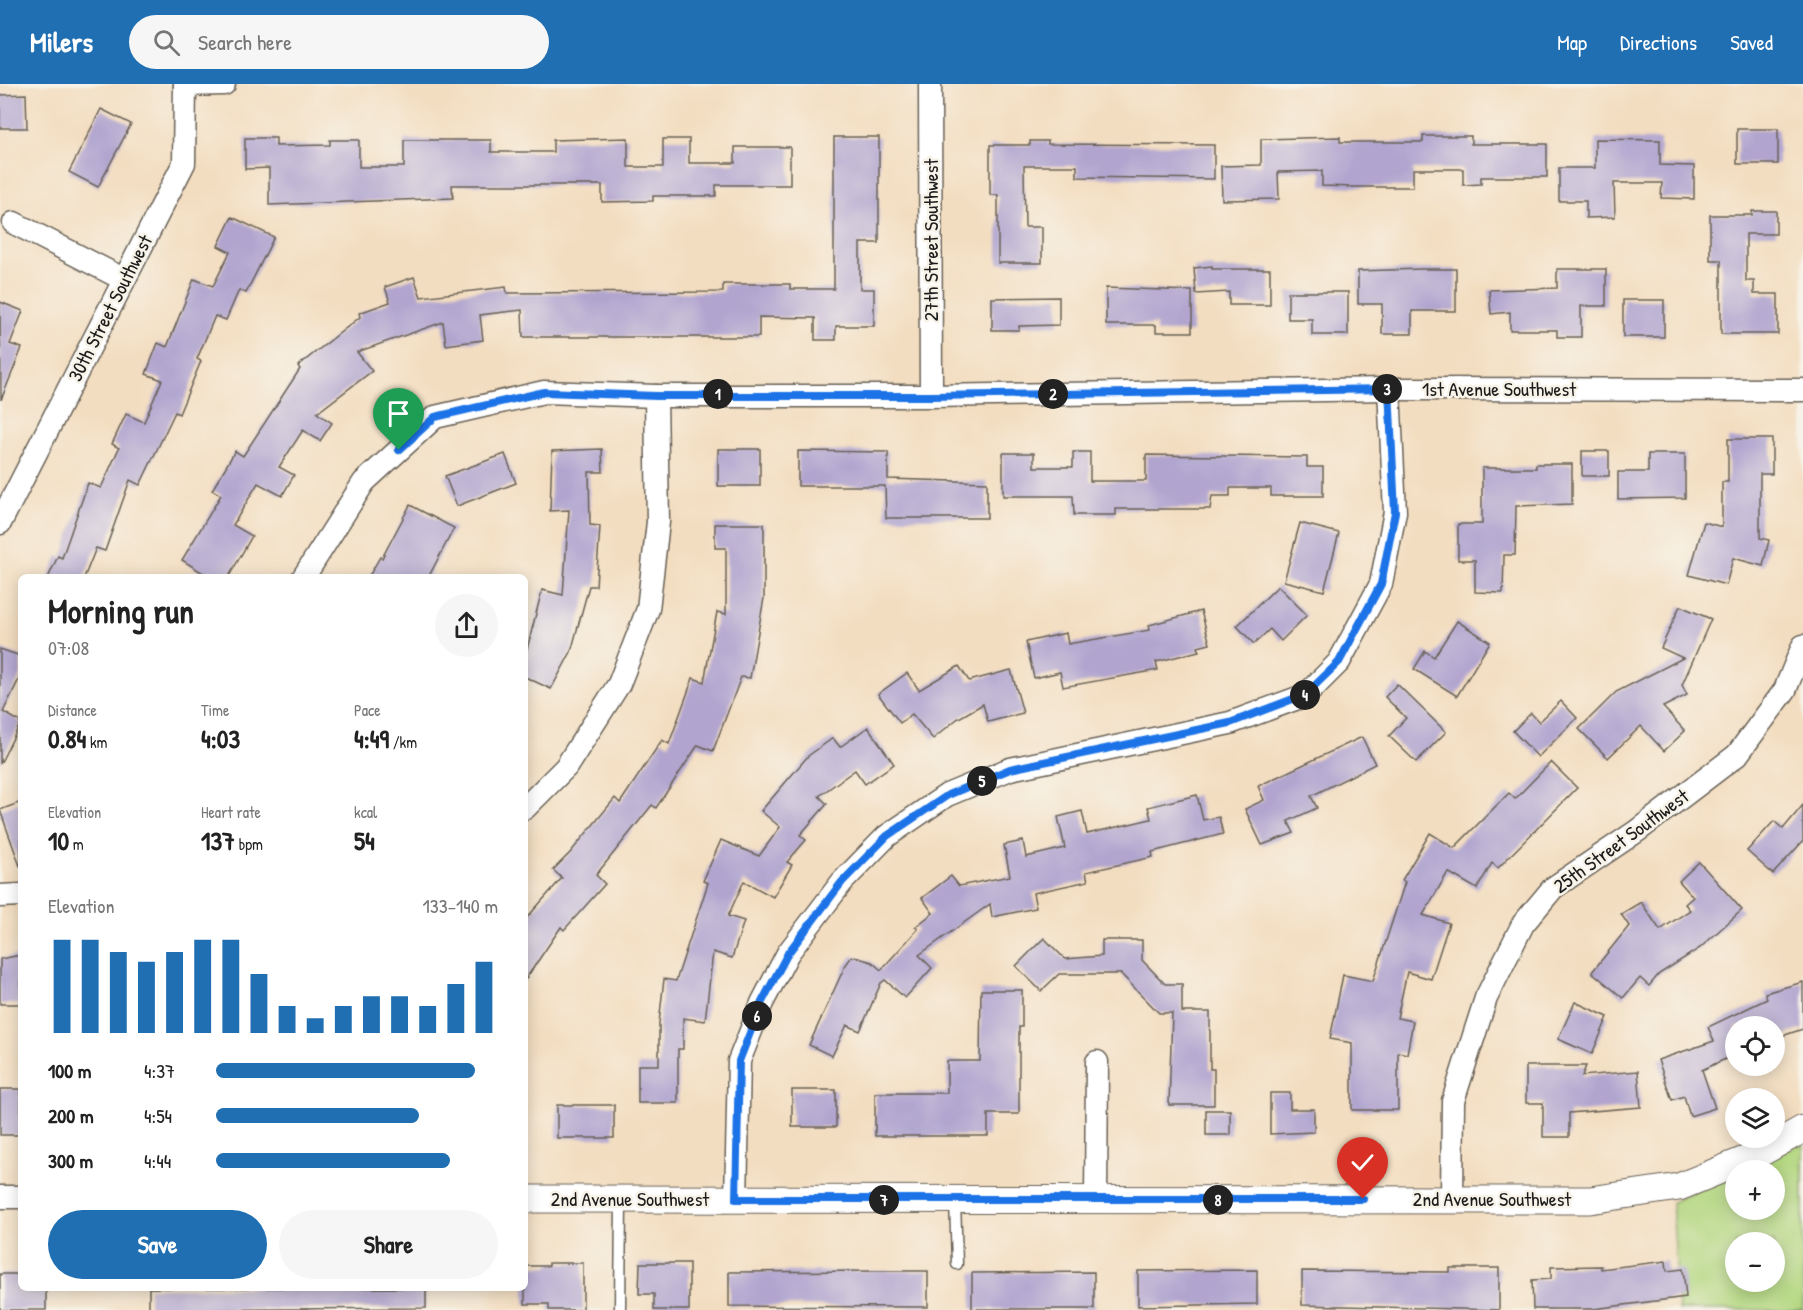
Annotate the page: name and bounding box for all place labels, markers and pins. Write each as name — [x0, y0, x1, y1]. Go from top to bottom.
pin: 3 — [1372, 374, 1402, 404]
pin: 1 — [703, 379, 733, 409]
pin: 2 — [1038, 379, 1068, 409]
pin — [373, 388, 424, 450]
pin: 4 — [1290, 680, 1320, 710]
pin: 5 — [967, 766, 997, 796]
pin: 6 — [742, 1001, 772, 1031]
pin — [1337, 1137, 1388, 1199]
pin: 7 — [869, 1185, 899, 1215]
pin: 8 — [1203, 1185, 1233, 1215]

